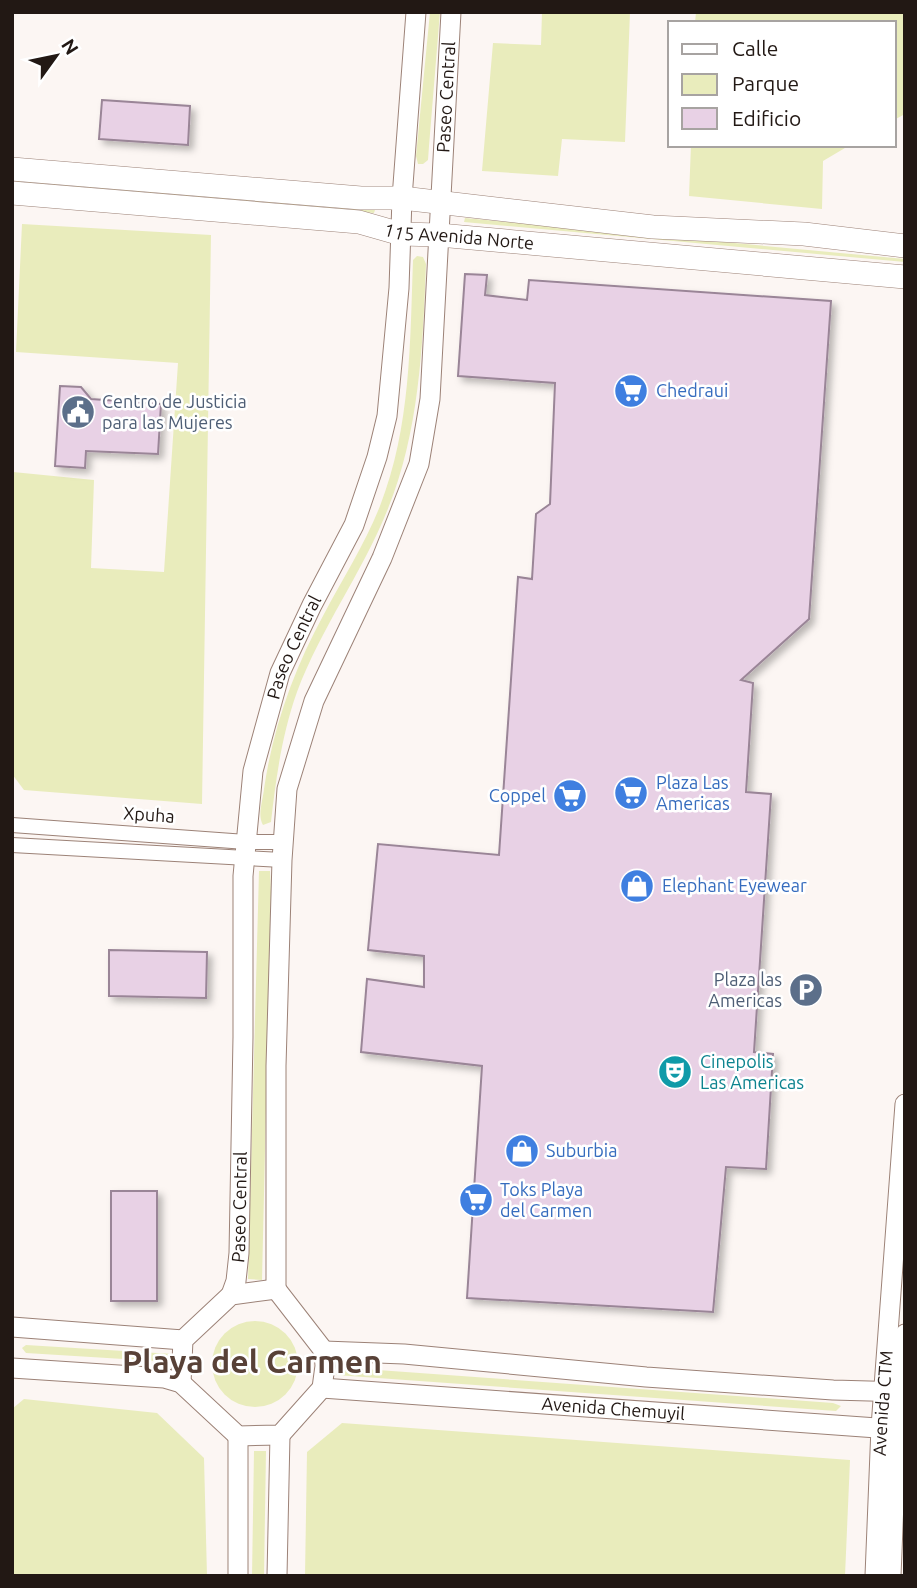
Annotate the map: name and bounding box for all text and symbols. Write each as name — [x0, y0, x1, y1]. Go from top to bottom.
north arrow — [21, 21, 91, 91]
legend — [668, 21, 896, 147]
text: N — [57, 35, 83, 59]
text: Calle — [732, 36, 778, 60]
street label: Paseo Central — [432, 41, 458, 153]
text: Parque — [732, 71, 799, 95]
text: Edificio — [732, 106, 801, 130]
street label: 115 Avenida Norte — [382, 219, 535, 253]
supermarket icon: Chedraui — [612, 372, 650, 410]
place label: Chedraui — [656, 380, 729, 400]
place label: Centro de Justicia para las Mujeres — [102, 391, 247, 432]
public building icon: Centro de Justicia para las Mujeres — [59, 393, 97, 431]
street label: Paseo Central — [262, 591, 324, 701]
place label: Plaza Las Americas — [656, 772, 730, 813]
supermarket icon: Plaza Las Americas — [612, 774, 650, 812]
supermarket icon: Coppel — [551, 777, 589, 815]
place label: Coppel — [489, 785, 546, 805]
street label: Xpuha — [123, 802, 175, 826]
shop icon: Elephant Eyewear — [618, 867, 656, 905]
place label: Elephant Eyewear — [662, 875, 807, 895]
place label: Plaza las Americas — [708, 969, 782, 1010]
parking icon: Plaza las Americas — [787, 971, 825, 1009]
place label: Cinepolis Las Americas — [700, 1051, 804, 1092]
theatre icon: Cinepolis Las Americas — [656, 1053, 694, 1091]
shop icon: Suburbia — [503, 1132, 541, 1170]
place label: Suburbia — [546, 1140, 618, 1160]
street label: Paseo Central — [227, 1151, 250, 1264]
place label: Toks Playa del Carmen — [500, 1179, 592, 1220]
supermarket icon: Toks Playa del Carmen — [457, 1181, 495, 1219]
district label: Playa del Carmen — [122, 1343, 382, 1379]
street label: Avenida CTM — [869, 1350, 896, 1456]
street label: Avenida Chemuyil — [541, 1393, 686, 1423]

